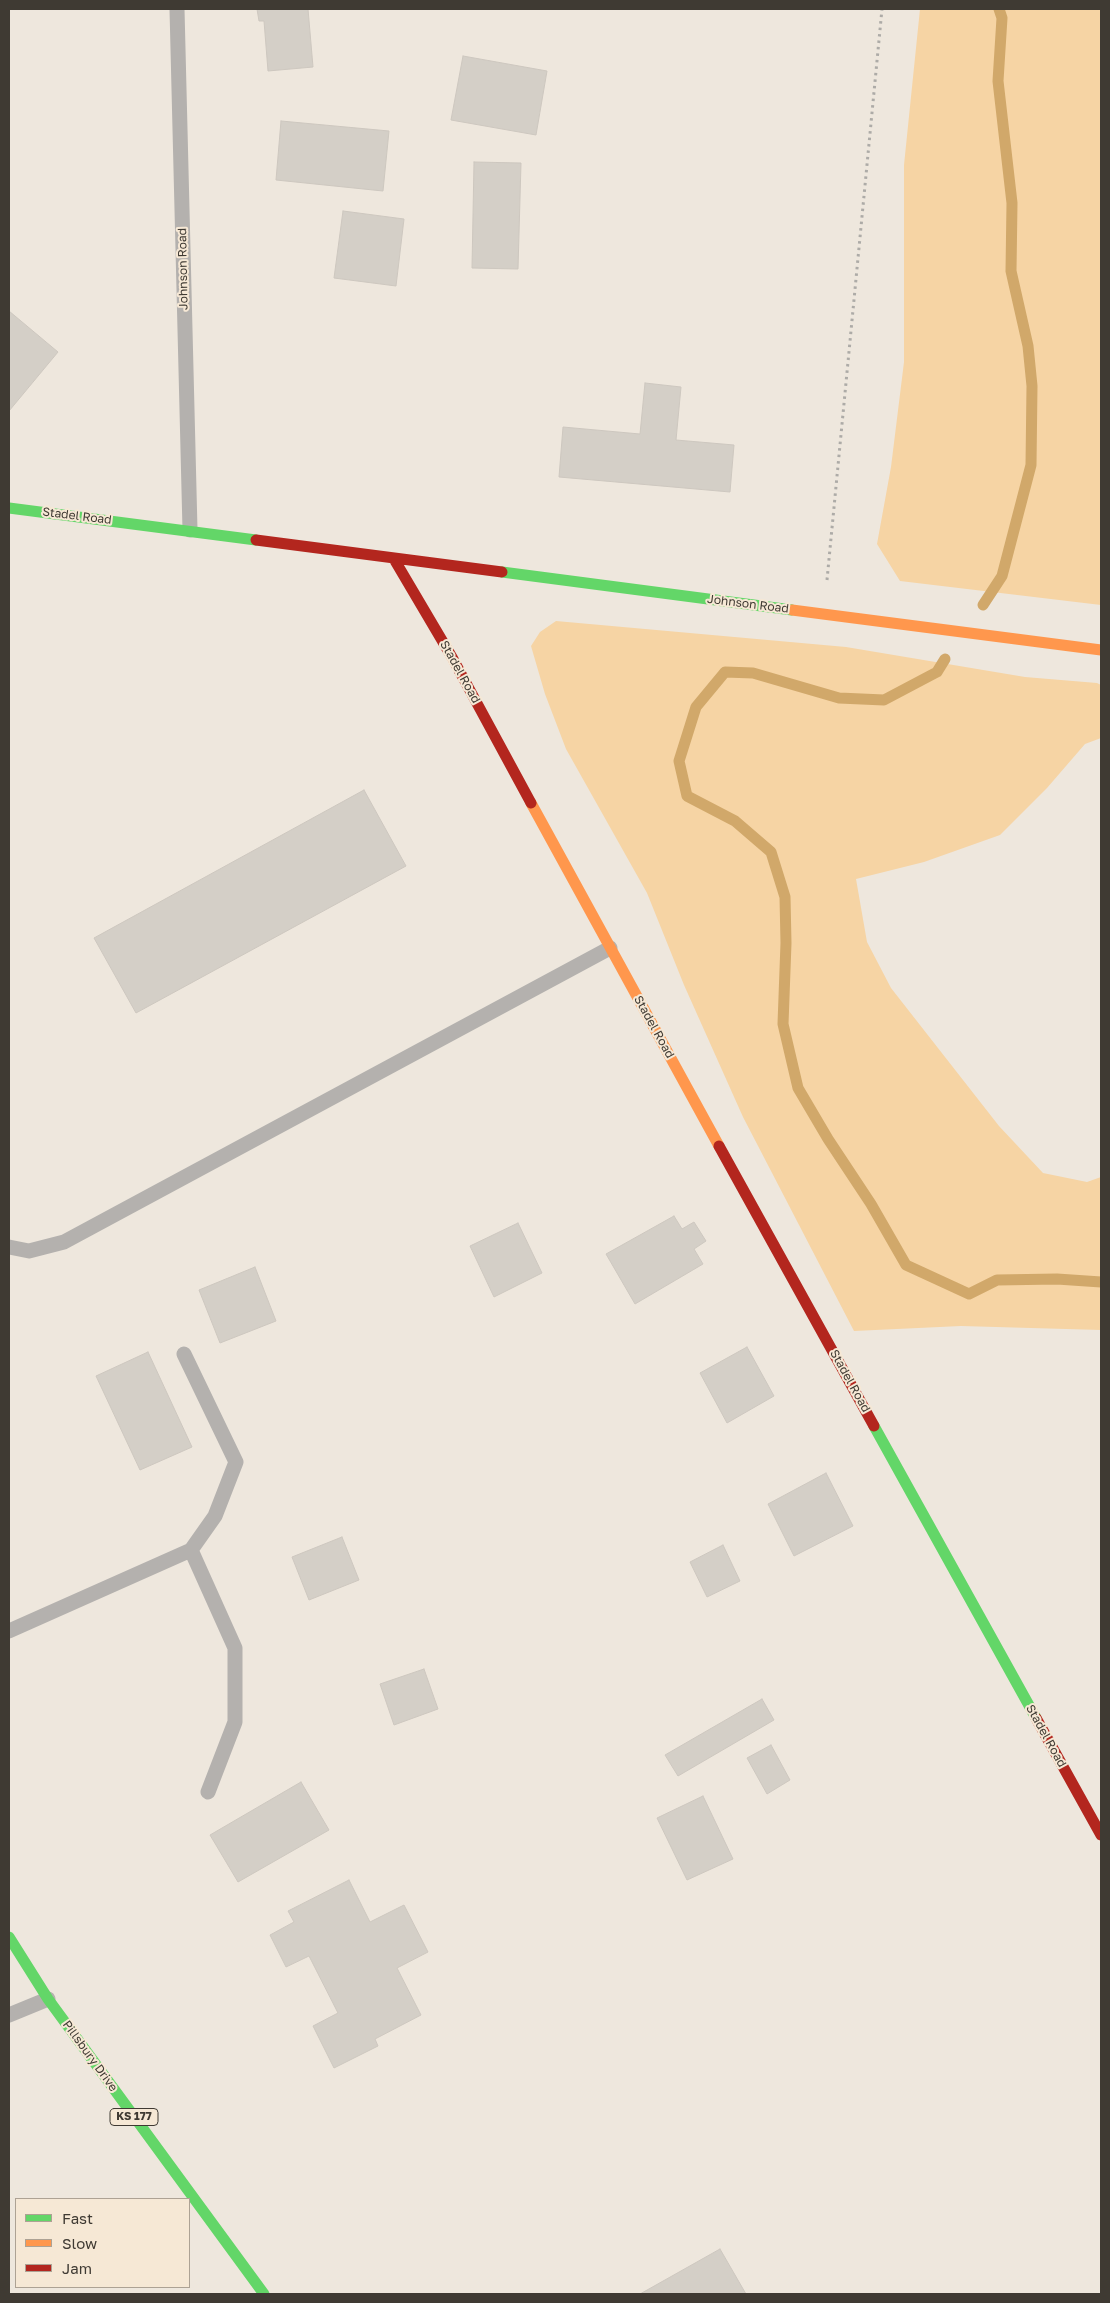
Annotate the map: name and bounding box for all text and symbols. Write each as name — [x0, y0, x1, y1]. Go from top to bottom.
street label: Johnson Road — [175, 228, 191, 310]
street label: Stadel Road — [42, 505, 112, 527]
street label: Johnson Road — [706, 592, 790, 616]
street label: Stadel Road — [437, 638, 483, 706]
street label: Stadel Road — [631, 993, 677, 1061]
street label: Stadel Road — [827, 1347, 873, 1415]
street label: Stadel Road — [1023, 1702, 1069, 1770]
street label: Pillsbury Drive — [59, 2018, 121, 2094]
road number: KS 177 — [110, 2108, 158, 2126]
legend — [15, 2198, 190, 2288]
text: Fast — [62, 2209, 93, 2227]
text: Slow — [62, 2234, 97, 2252]
text: Jam — [62, 2259, 92, 2277]

